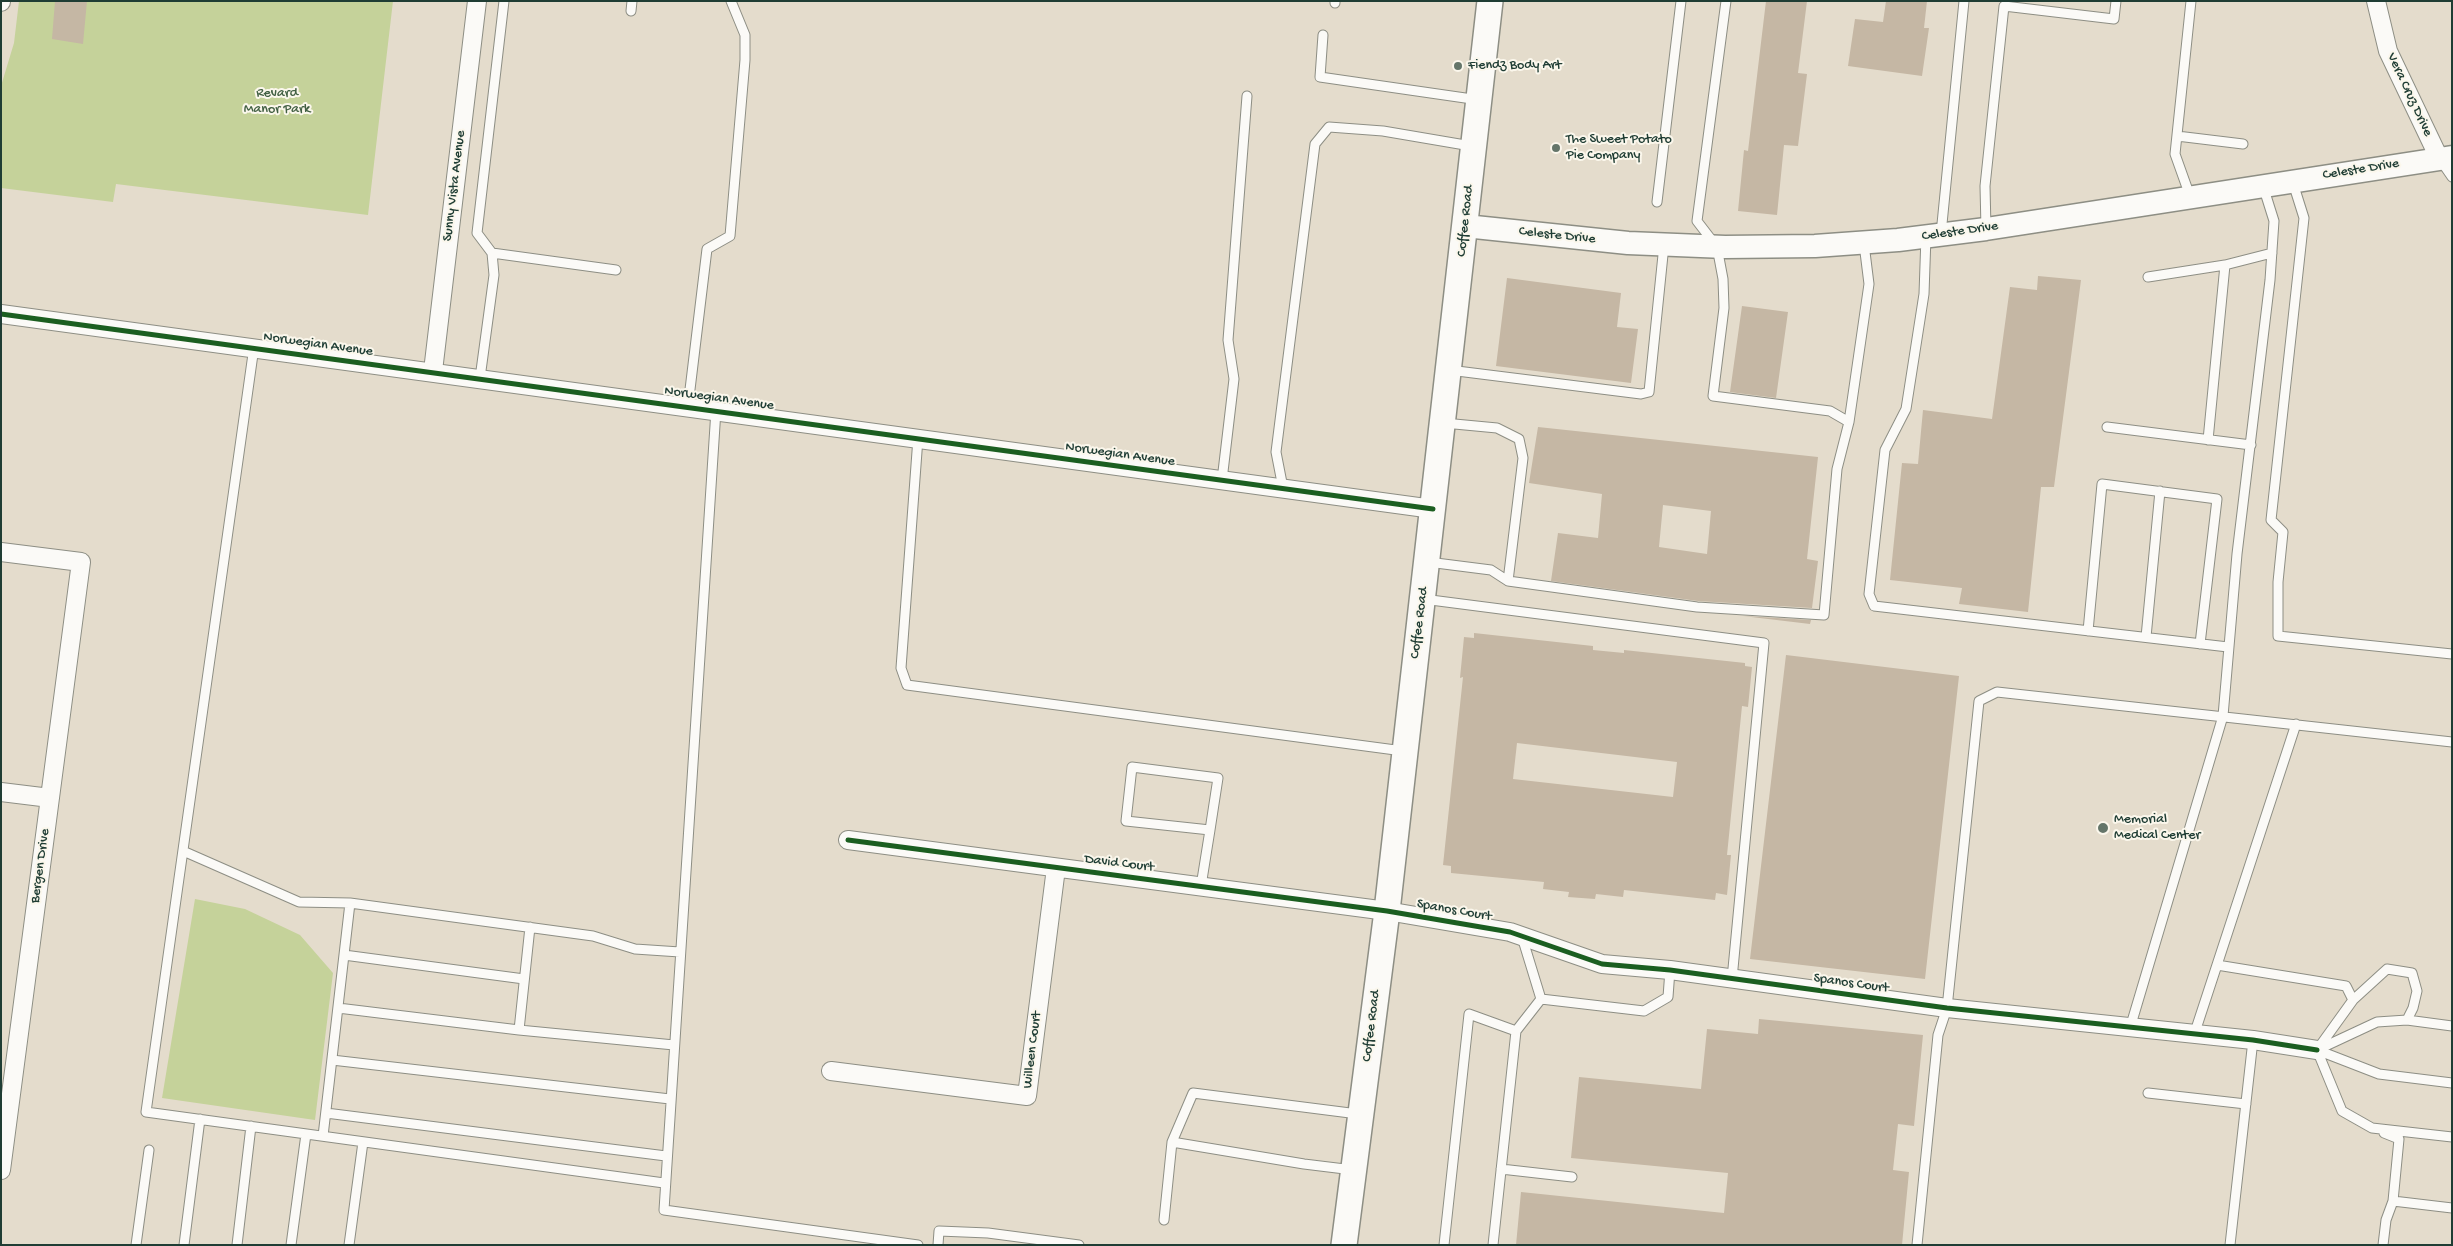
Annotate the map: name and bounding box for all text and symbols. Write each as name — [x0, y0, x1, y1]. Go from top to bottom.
street label: Vera Cruz Drive — [2382, 51, 2436, 139]
place label: Fiendz Body Art — [1468, 58, 1562, 74]
marker: Fiendz Body Art — [1452, 60, 1464, 72]
park label: Revard Manor Park — [244, 86, 310, 118]
street label: Sunny Vista Avenue — [440, 130, 470, 242]
place label: The Sweet Potato Pie Company — [1566, 132, 1672, 164]
marker: The Sweet Potato Pie Company — [1550, 142, 1562, 154]
street label: Celeste Drive — [2322, 156, 2400, 184]
street label: Coffee Road — [1454, 184, 1478, 258]
street label: Celeste Drive — [1921, 218, 1999, 246]
street label: Celeste Drive — [1518, 224, 1596, 248]
street label: Norwegian Avenue — [262, 329, 374, 361]
street label: Norwegian Avenue — [663, 383, 775, 415]
street label: Norwegian Avenue — [1064, 439, 1176, 471]
street label: Coffee Road — [1407, 586, 1433, 660]
place label: Memorial Medical Center — [2114, 812, 2200, 844]
marker: Memorial Medical Center — [2096, 821, 2110, 835]
street label: Bergen Drive — [27, 828, 55, 904]
street label: David Court — [1083, 851, 1155, 877]
street label: Spanos Court — [1415, 896, 1493, 926]
street label: Spanos Court — [1812, 970, 1890, 998]
street label: Coffee Road — [1359, 989, 1385, 1063]
street label: Willeen Court — [1020, 1010, 1046, 1090]

